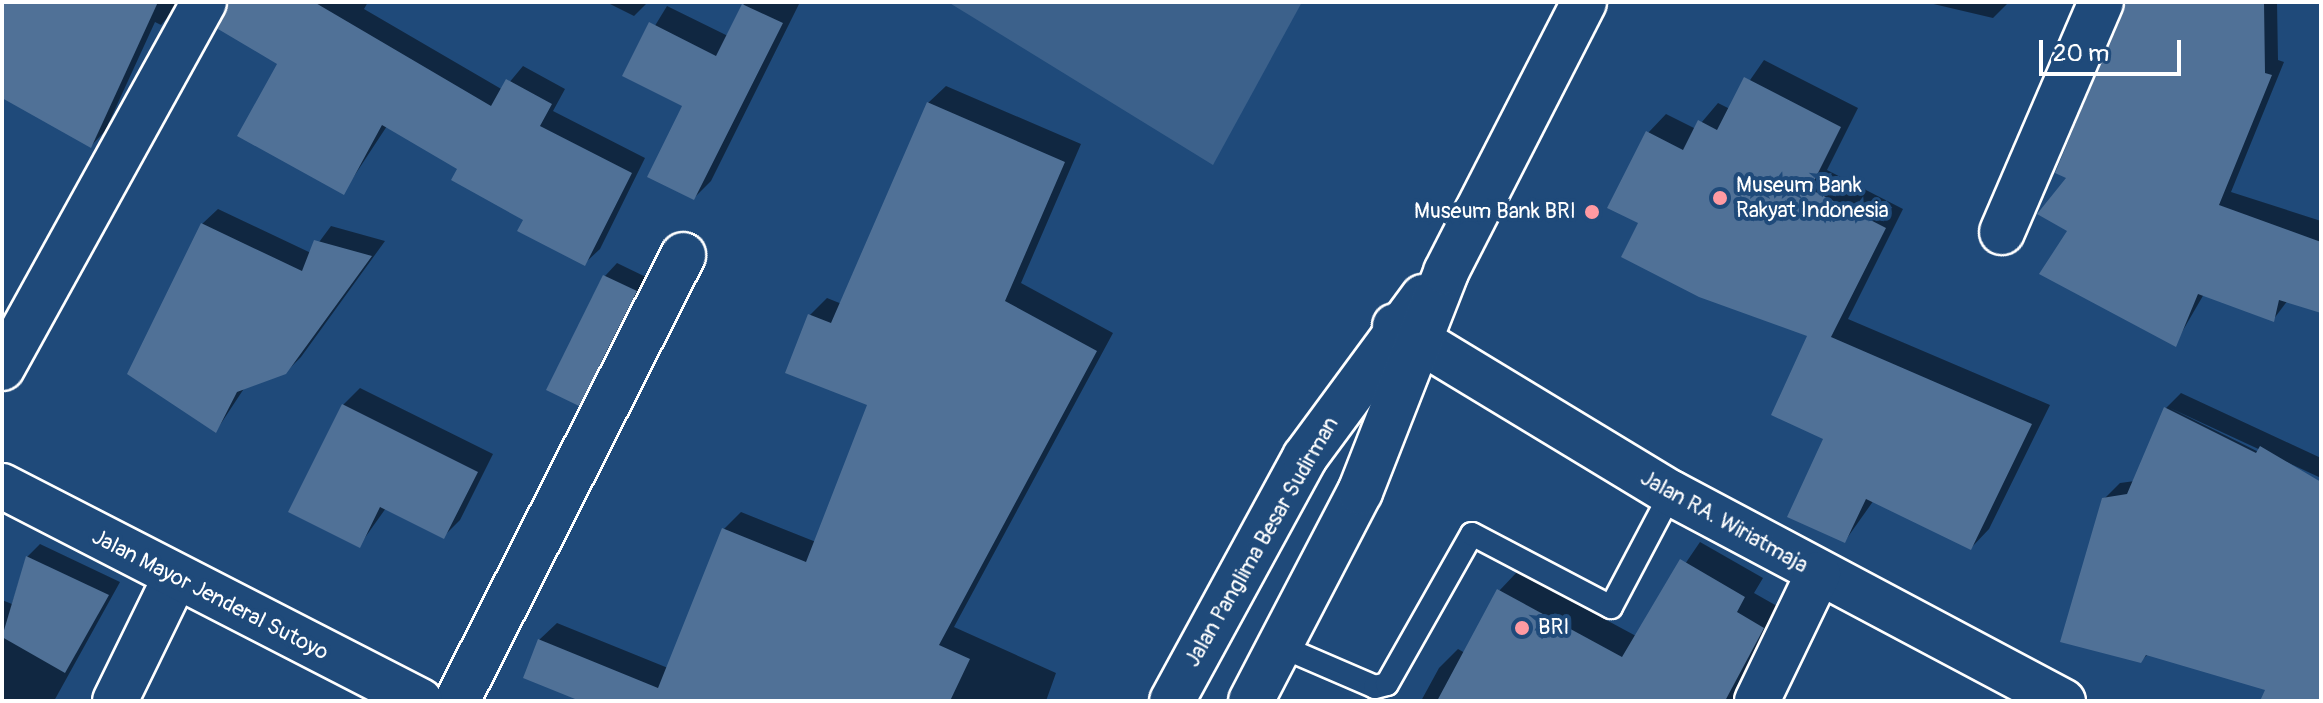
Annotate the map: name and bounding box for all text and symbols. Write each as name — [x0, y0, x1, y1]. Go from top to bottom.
scale bar — [2043, 24, 2185, 74]
text: 20 m — [2053, 39, 2109, 68]
place label: Museum Bank Rakyat Indonesia — [1736, 172, 1889, 224]
marker: Museum Bank Rakyat Indonesia — [1711, 189, 1729, 207]
place label: Museum Bank BRI — [1414, 199, 1576, 225]
marker: Museum Bank BRI — [1583, 203, 1601, 221]
street label: Jalan Panglima Besar Sudirman — [1179, 412, 1345, 672]
street label: Jalan RA. Wiriatmaja — [1636, 465, 1812, 579]
street label: Jalan Mayor Jenderal Sutoyo — [87, 524, 333, 666]
place label: BRI — [1538, 615, 1569, 641]
marker: BRI — [1513, 619, 1531, 637]

